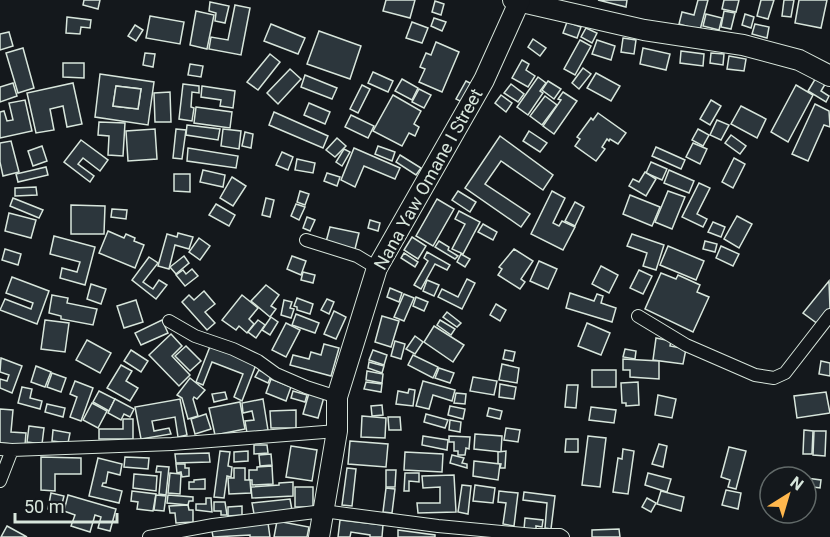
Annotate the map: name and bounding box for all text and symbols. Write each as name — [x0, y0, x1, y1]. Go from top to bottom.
street label: Nana Yaw Omane I Street — [369, 85, 487, 273]
north arrow — [758, 465, 818, 525]
text: N — [786, 472, 807, 494]
scale bar — [15, 486, 117, 524]
text: 50 m — [24, 496, 64, 517]

